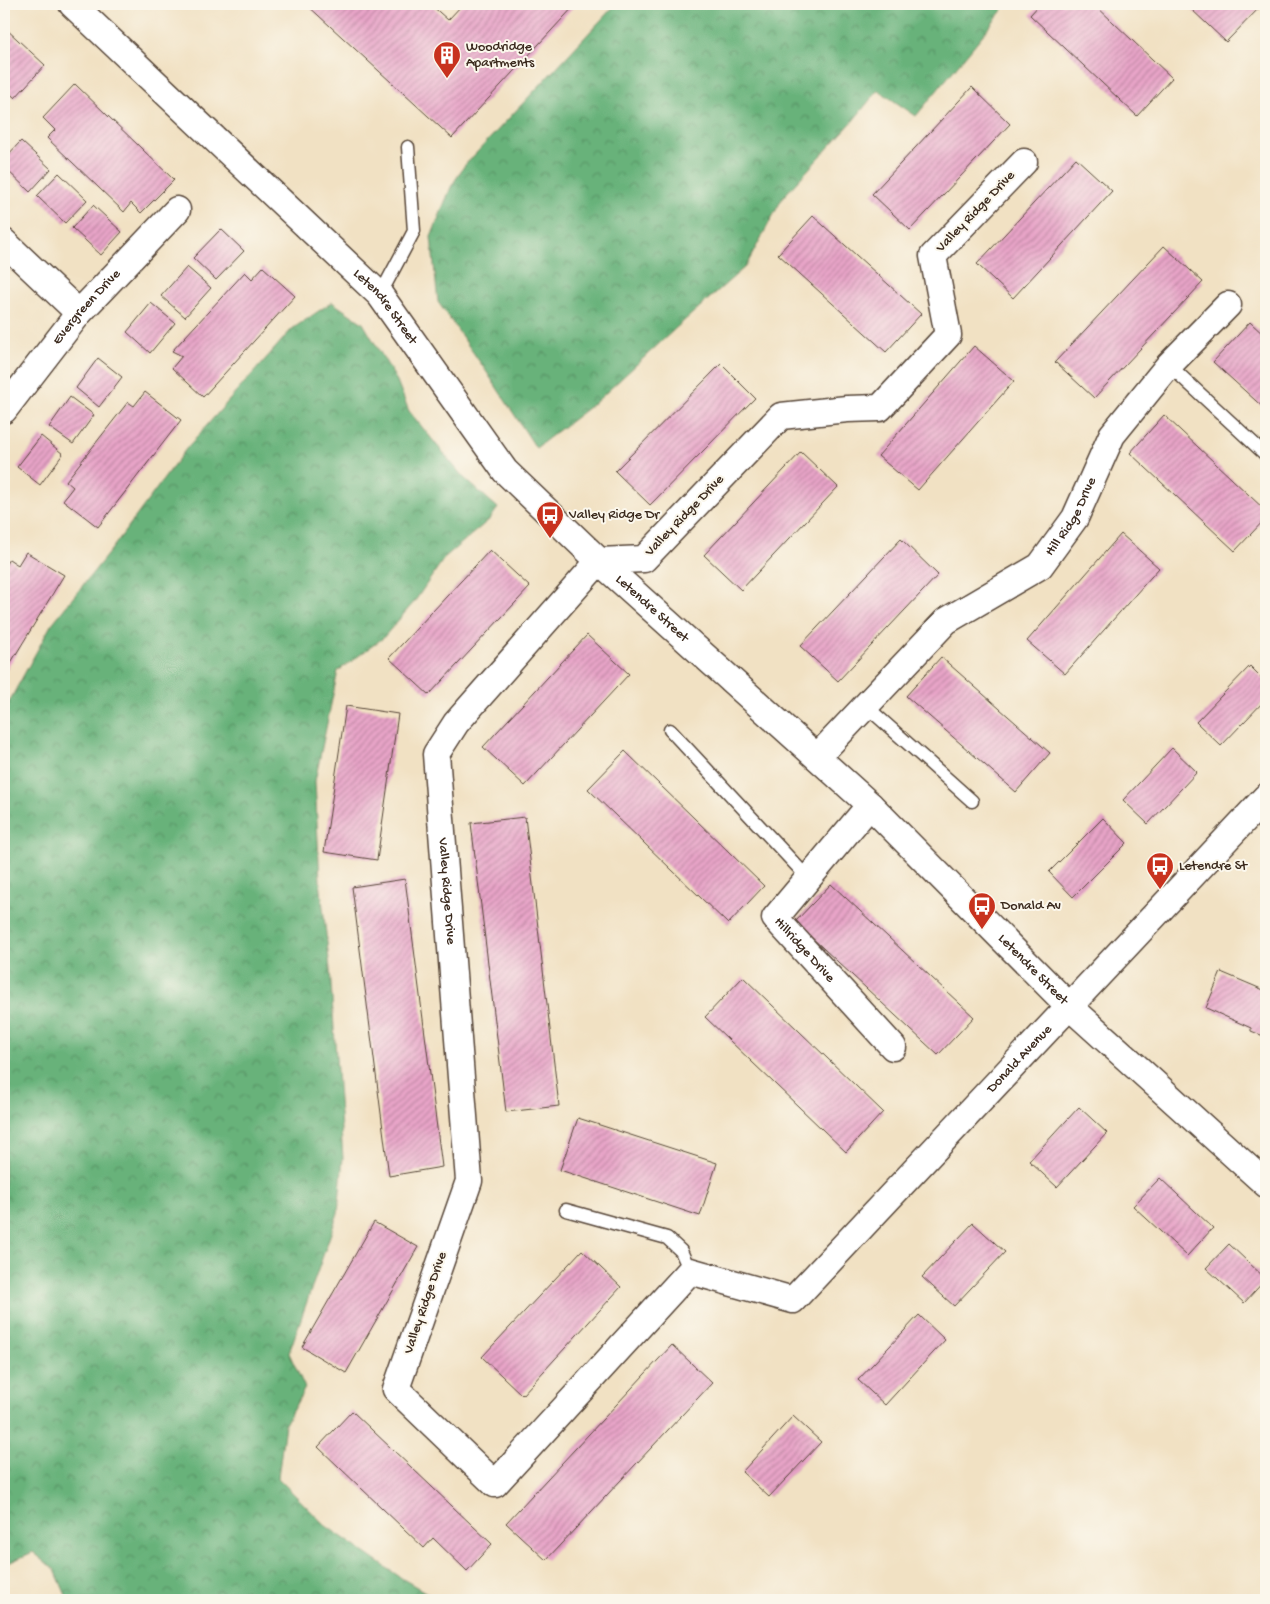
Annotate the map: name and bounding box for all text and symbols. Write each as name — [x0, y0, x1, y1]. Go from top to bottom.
place label: Woodridge Apartments — [466, 39, 535, 72]
building icon: Woodridge Apartments — [432, 40, 462, 79]
street label: Valley Ridge Drive — [932, 167, 1020, 257]
street label: Evergreen Drive — [49, 265, 125, 348]
street label: Letendre Street — [349, 265, 422, 349]
street label: Valley Ridge Drive — [641, 471, 729, 561]
street label: Hill Ridge DrIve — [1042, 474, 1101, 559]
bus stop icon: Valley Ridge Dr — [535, 500, 565, 539]
place label: Valley Ridge Dr — [568, 507, 660, 524]
street label: Letendre Street — [612, 571, 693, 647]
street label: Valley Ridge Drive — [434, 836, 459, 946]
bus stop icon: Letendre St — [1145, 851, 1175, 890]
place label: Letendre St — [1179, 858, 1248, 875]
bus stop icon: Donald Av — [967, 891, 997, 930]
place label: Donald Av — [1000, 898, 1061, 915]
street label: Hillridge Drive — [770, 914, 839, 987]
street label: Letendre Street — [994, 931, 1073, 1010]
street label: Donald Avenue — [983, 1021, 1056, 1097]
street label: Valley Ridge Drive — [400, 1249, 452, 1357]

